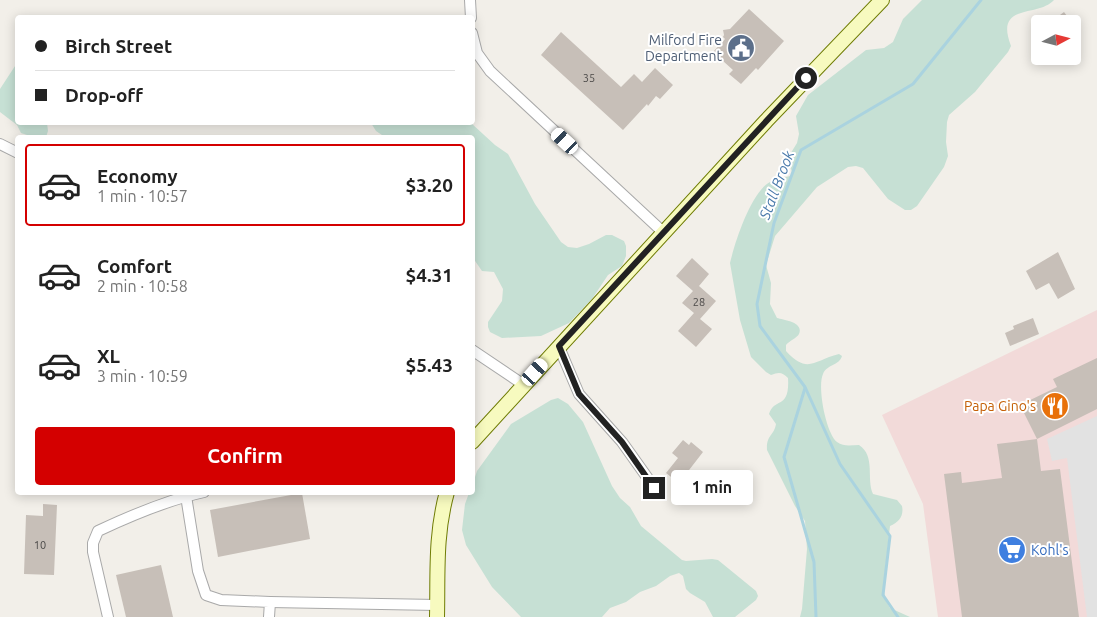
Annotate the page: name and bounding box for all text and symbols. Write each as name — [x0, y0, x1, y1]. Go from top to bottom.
north arrow — [1031, 15, 1081, 65]
map controls — [1031, 15, 1081, 65]
place label: Milford Fire Department — [645, 32, 722, 64]
public building icon: Milford Fire Department — [726, 33, 756, 63]
text: Birch Street — [65, 35, 172, 57]
route start — [795, 67, 817, 89]
house number: 35 — [583, 72, 595, 84]
text: Drop-off — [65, 84, 143, 106]
car — [548, 125, 581, 157]
water label: Stall Brook — [755, 148, 798, 223]
icon: car — [37, 163, 82, 208]
text: Economy — [97, 165, 178, 187]
text: $3.20 — [405, 174, 453, 196]
text: 1 min · 10:57 — [97, 187, 188, 205]
icon: car — [37, 253, 82, 298]
text: Comfort — [97, 255, 172, 277]
text: $4.31 — [405, 264, 453, 286]
text: 2 min · 10:58 — [97, 277, 188, 295]
house number: 28 — [693, 296, 705, 308]
icon: car — [37, 343, 82, 388]
text: XL — [97, 345, 120, 367]
text: $5.43 — [405, 354, 453, 376]
car — [519, 356, 550, 388]
text: 3 min · 10:59 — [97, 367, 188, 385]
restaurant icon: Papa Gino's — [1040, 391, 1070, 421]
place label: Papa Gino's — [964, 398, 1036, 414]
button: Confirm — [35, 427, 455, 485]
callout: 1 min — [672, 470, 754, 506]
route end — [643, 477, 665, 499]
text: 1 min — [692, 478, 732, 496]
supermarket icon: Kohl's — [997, 535, 1027, 565]
house number: 10 — [34, 539, 46, 551]
place label: Kohl's — [1031, 542, 1069, 558]

